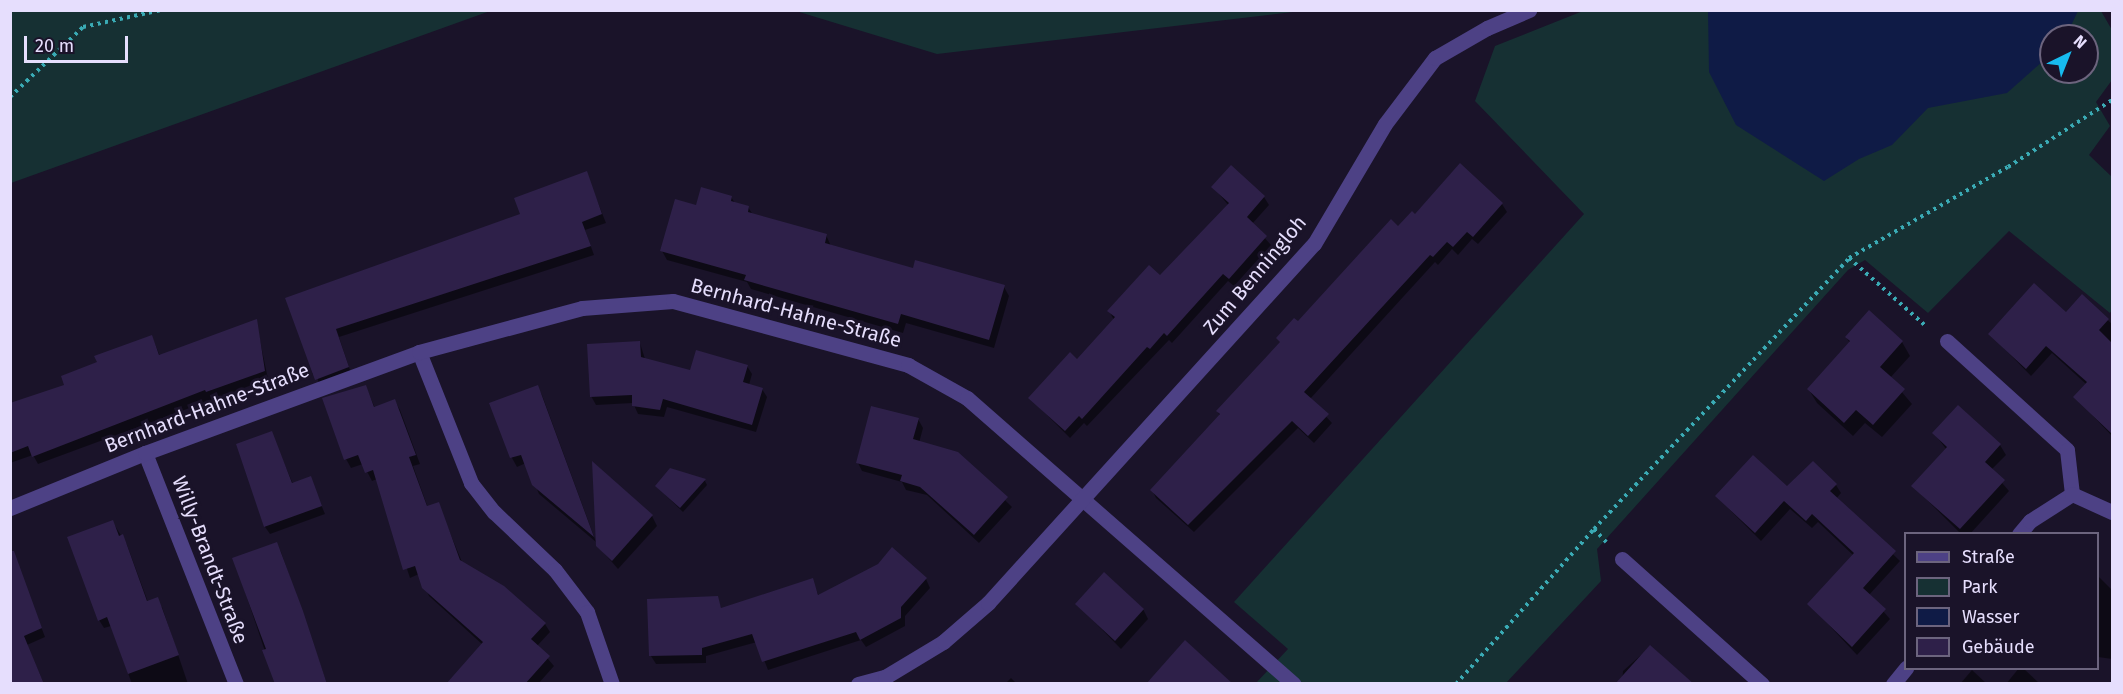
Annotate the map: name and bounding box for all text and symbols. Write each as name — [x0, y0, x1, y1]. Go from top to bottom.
scale bar — [27, 24, 130, 62]
north arrow — [2039, 24, 2099, 84]
text: N — [2070, 31, 2091, 52]
text: 20 m — [35, 35, 74, 57]
street label: Zum Benningloh — [1198, 211, 1312, 339]
street label: Bernhard-Hahne-Straße — [688, 273, 904, 353]
street label: Bernhard-Hahne-Straße — [101, 358, 313, 458]
street label: Willy-Brandt-Straße — [167, 473, 253, 647]
legend — [1904, 532, 2099, 670]
text: Straße — [1962, 546, 2015, 568]
text: Park — [1962, 576, 1997, 598]
text: Wasser — [1962, 606, 2019, 628]
text: Gebäude — [1962, 636, 2035, 658]

